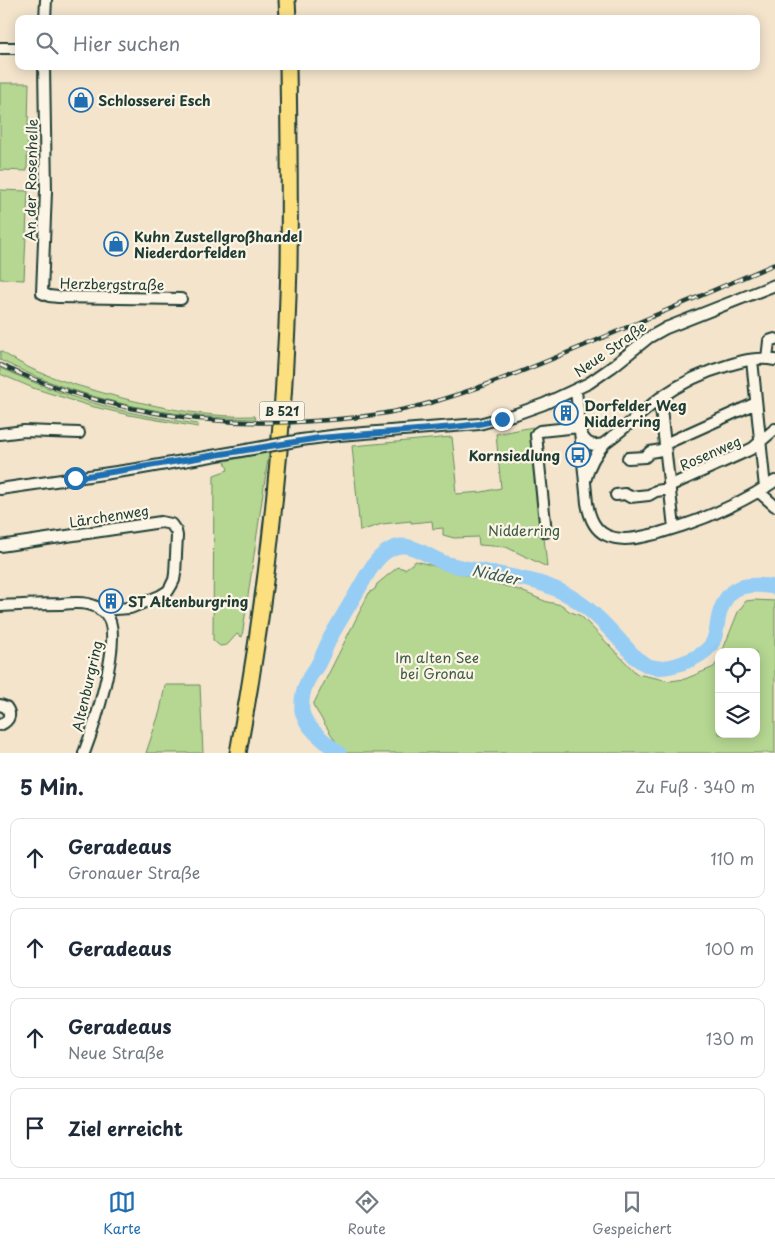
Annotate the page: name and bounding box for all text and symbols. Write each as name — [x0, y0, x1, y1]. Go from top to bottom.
search box — [15, 15, 760, 70]
icon: search — [33, 29, 61, 57]
text: Hier suchen — [73, 29, 180, 57]
shop icon: Schlosserei Esch — [68, 87, 94, 113]
place label: Schlosserei Esch — [98, 90, 211, 111]
street label: An der Rosenhelle — [19, 118, 43, 241]
place label: Kuhn Zustellgroßhandel Niederdorfelden — [134, 226, 302, 263]
shop icon: Kuhn Zustellgroßhandel Niederdorfelden — [103, 231, 129, 257]
street label: Herzbergstraße — [60, 273, 164, 295]
street label: Neue Straße — [569, 316, 651, 382]
place label: Dorfelder Weg Nidderring — [584, 395, 686, 432]
building icon: Dorfelder Weg Nidderring — [553, 400, 579, 426]
road number: B 521 — [260, 402, 304, 421]
route end — [491, 408, 514, 431]
street label: Rosenweg — [676, 430, 744, 476]
bus stop icon: Kornsiedlung — [565, 442, 591, 468]
place label: Kornsiedlung — [468, 445, 560, 466]
route start — [64, 467, 87, 490]
street label: Lärchenweg — [68, 499, 150, 533]
park label: Nidderring — [488, 520, 560, 541]
water label: Nidder — [470, 558, 524, 591]
building icon: ST Altenburgring — [98, 588, 124, 614]
place label: ST Altenburgring — [128, 591, 248, 612]
street label: Altenburgring — [66, 638, 108, 734]
park label: Im alten See bei Gronau — [395, 647, 479, 684]
map controls — [715, 648, 760, 738]
button: locate — [715, 648, 760, 693]
button: layers — [715, 693, 760, 738]
text: 5 Min. — [20, 770, 84, 802]
text: Zu Fuß · 340 m — [635, 774, 755, 798]
text: Geradeaus — [68, 832, 172, 860]
icon: ahead — [21, 844, 49, 872]
text: 110 m — [711, 846, 754, 870]
text: Gronauer Straße — [68, 860, 200, 884]
icon: ahead — [21, 934, 49, 962]
text: Geradeaus — [68, 934, 172, 962]
text: 100 m — [705, 936, 754, 960]
text: Geradeaus — [68, 1012, 172, 1040]
icon: ahead — [21, 1024, 49, 1052]
text: 130 m — [706, 1026, 754, 1050]
text: Neue Straße — [68, 1040, 164, 1064]
icon: arrive — [21, 1114, 49, 1142]
text: Ziel erreicht — [68, 1114, 183, 1142]
tab: Karte — [103, 1188, 141, 1239]
tab: Route — [347, 1188, 386, 1239]
tab: Gespeichert — [592, 1188, 672, 1239]

